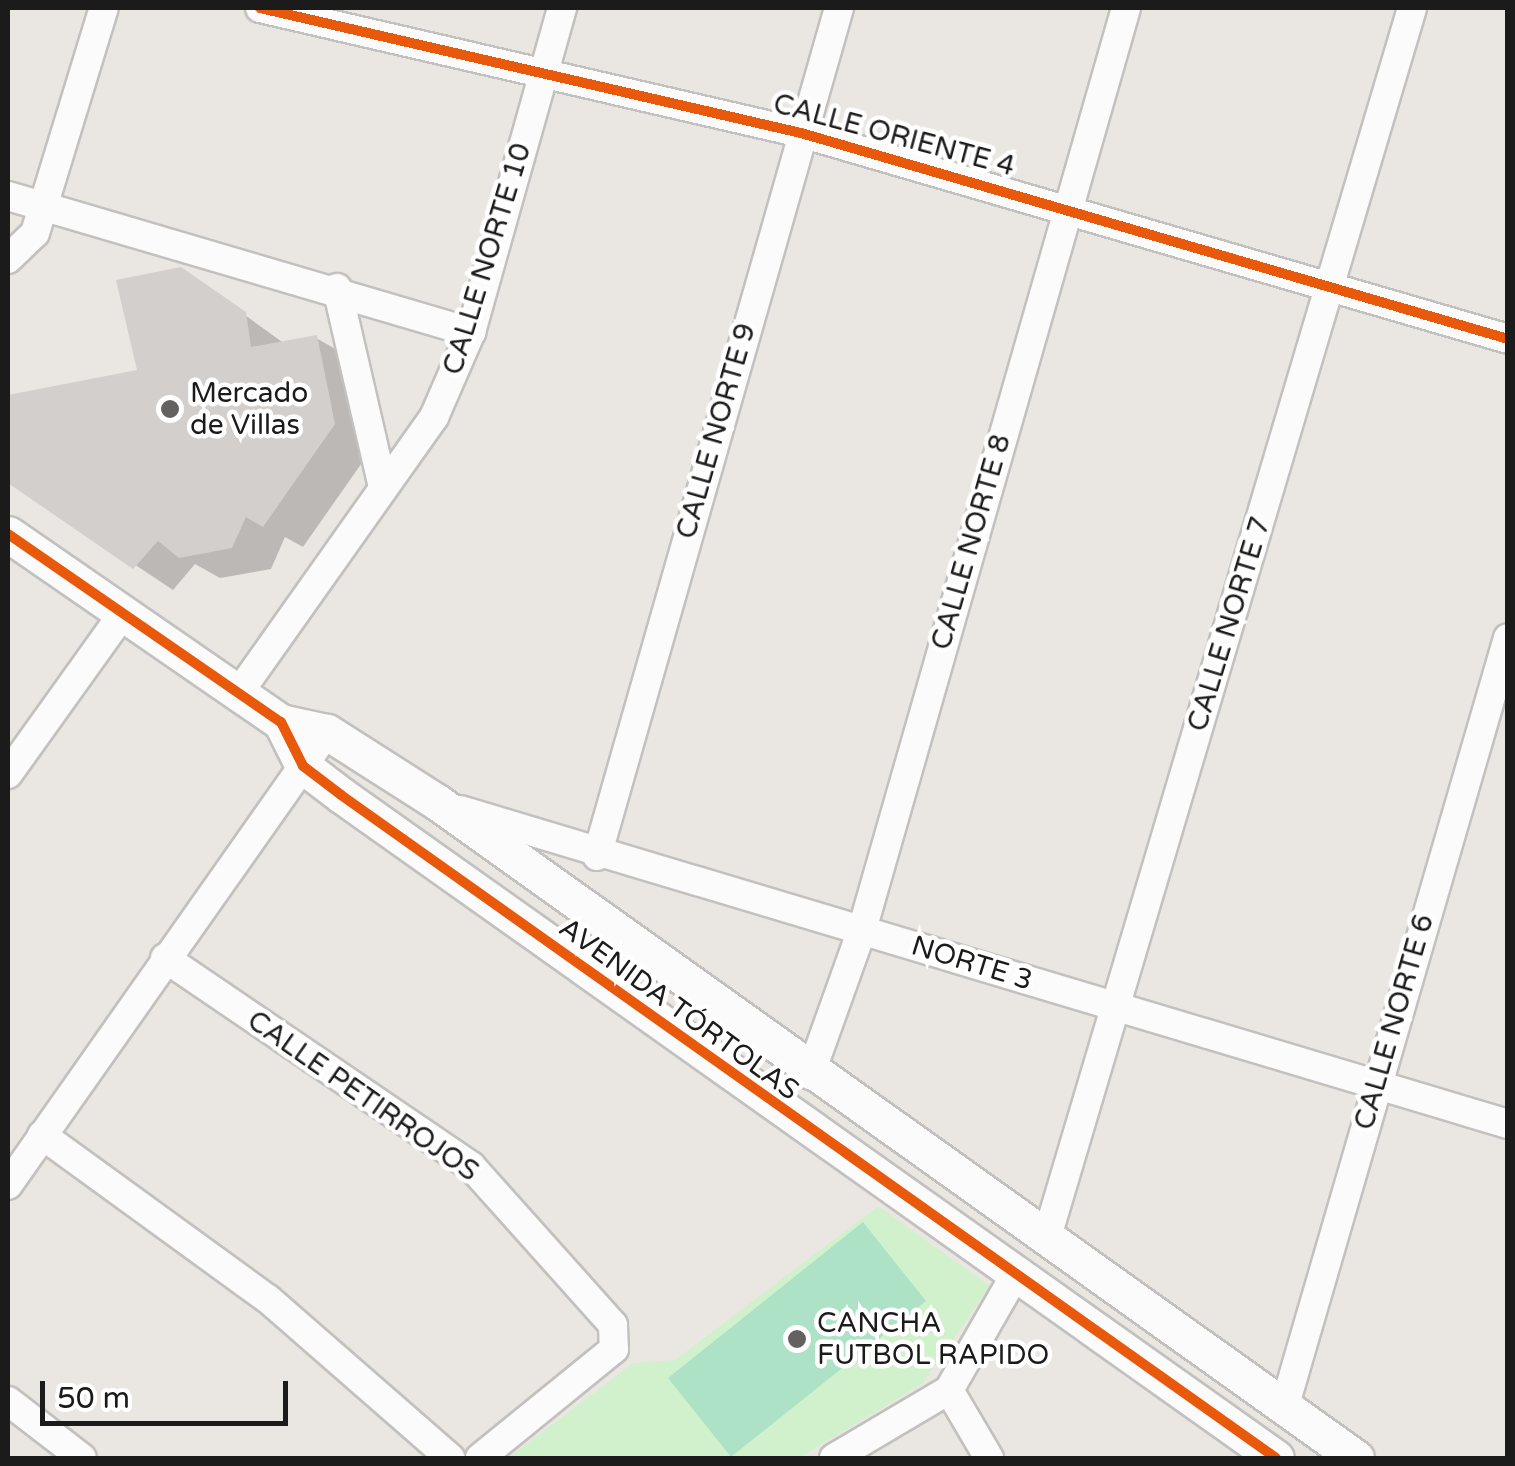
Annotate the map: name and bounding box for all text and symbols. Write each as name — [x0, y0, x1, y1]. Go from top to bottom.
street label: CALLE ORIENTE 4 — [770, 87, 1018, 183]
street label: CALLE NORTE 10 — [436, 139, 538, 379]
street label: CALLE NORTE 9 — [669, 319, 763, 543]
place label: Mercado de Villas — [190, 376, 308, 442]
marker: Mercado de Villas — [159, 398, 181, 420]
street label: CALLE NORTE 8 — [924, 430, 1018, 654]
street label: CALLE NORTE 7 — [1180, 513, 1278, 735]
street label: CALLE NORTE 6 — [1347, 910, 1441, 1134]
street label: AVENIDA TÓRTOLAS — [553, 911, 805, 1107]
street label: NORTE 3 — [907, 929, 1037, 997]
street label: CALLE PETIRROJOS — [241, 1004, 485, 1188]
place label: CANCHA FUTBOL RAPIDO — [817, 1306, 1049, 1372]
marker: CANCHA FUTBOL RAPIDO — [786, 1328, 808, 1350]
scale bar — [45, 1361, 292, 1423]
text: 50 m — [57, 1380, 130, 1417]

